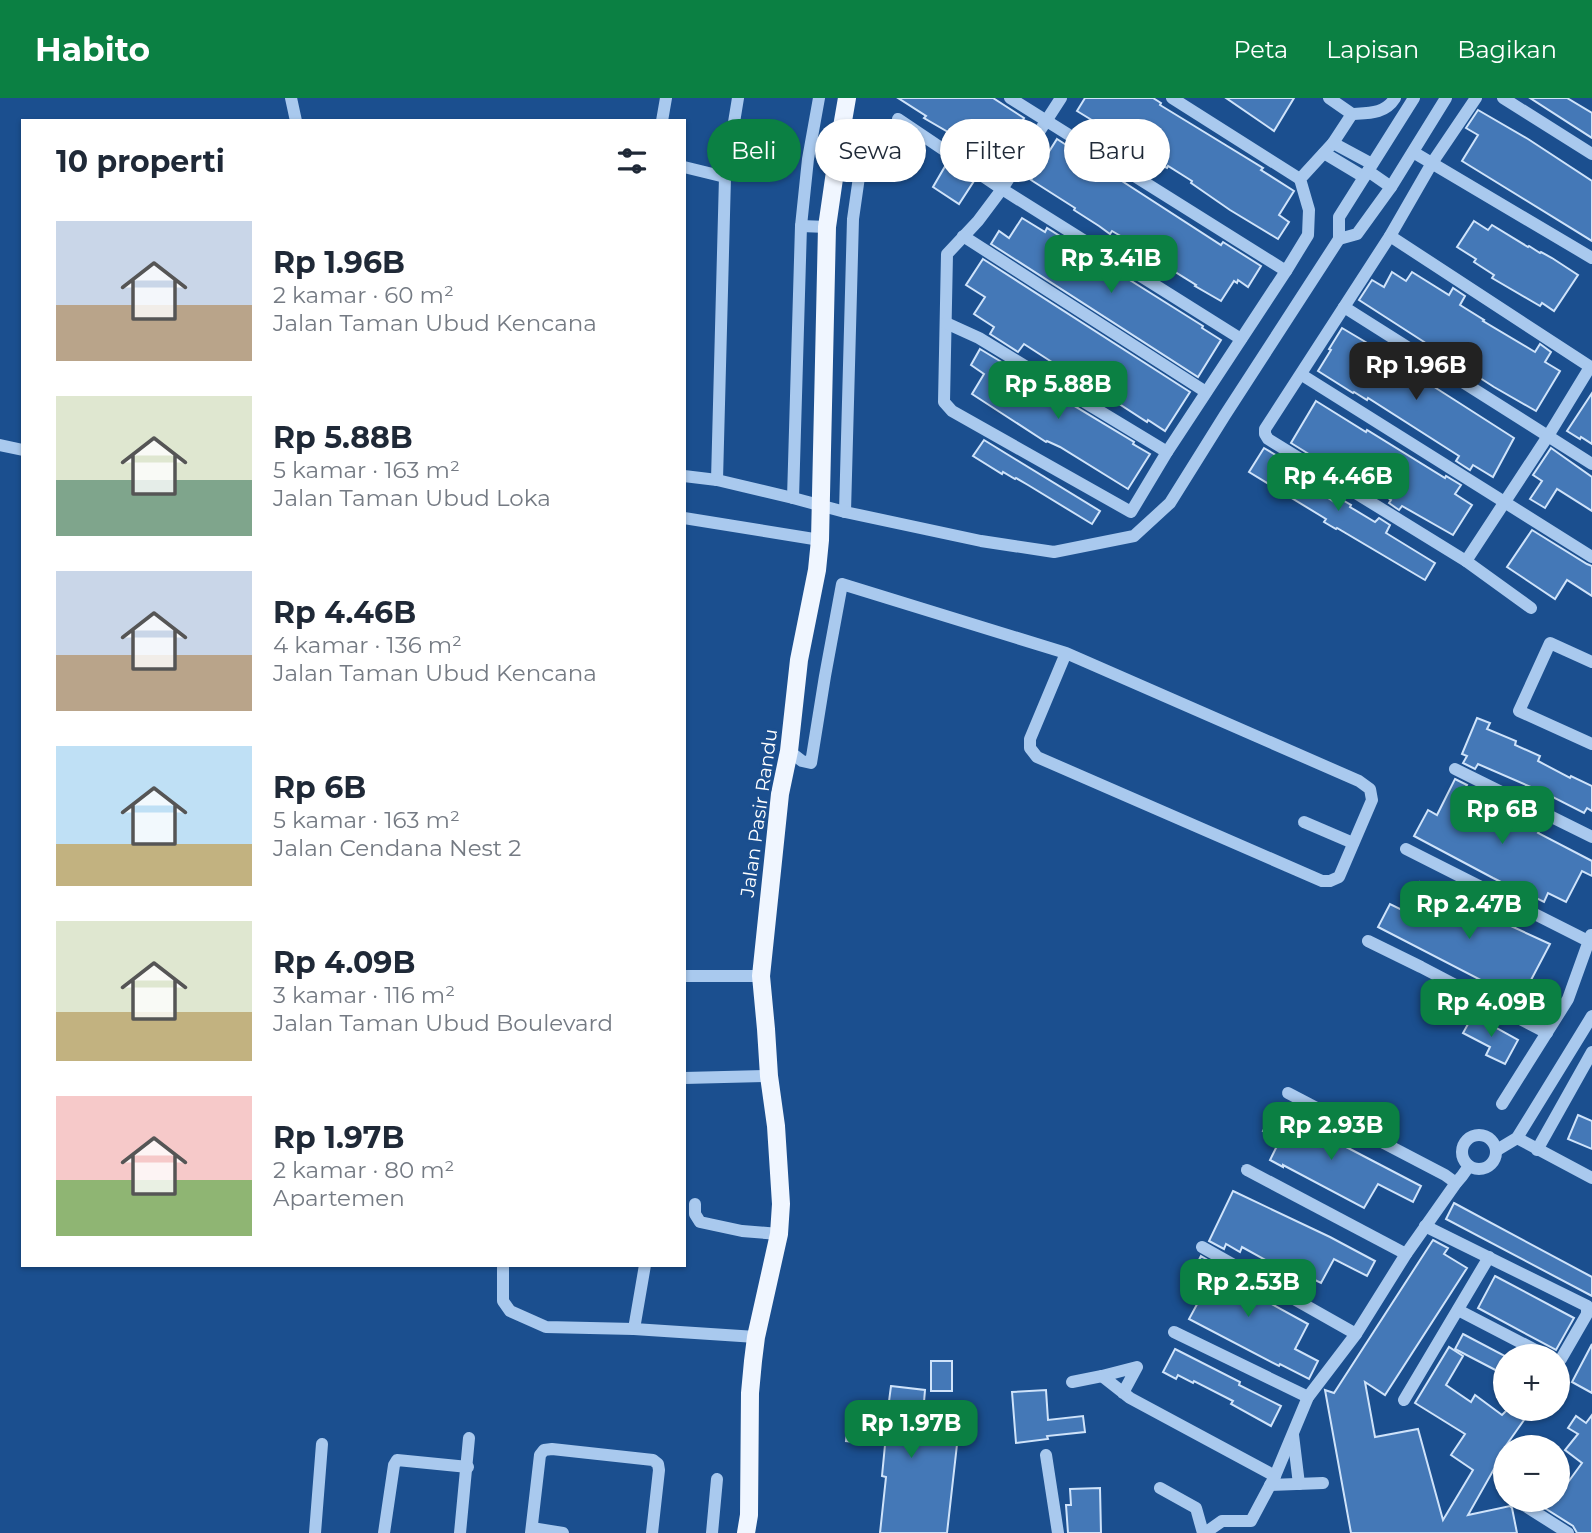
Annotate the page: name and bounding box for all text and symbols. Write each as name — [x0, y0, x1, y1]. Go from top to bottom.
text: Habito — [35, 29, 150, 69]
text: Peta — [1233, 35, 1288, 64]
text: Lapisan — [1326, 35, 1419, 64]
text: Bagikan — [1457, 35, 1557, 64]
chip: Beli — [707, 119, 801, 182]
chip: Sewa — [815, 119, 926, 182]
chip: Filter — [940, 119, 1050, 182]
chip: Baru — [1064, 119, 1170, 182]
icon: filters — [613, 142, 651, 180]
text: 10 properti — [56, 143, 225, 180]
pin: Rp 3.41B — [1039, 236, 1183, 295]
text: Rp 1.96B — [273, 244, 405, 281]
text: Rp 3.41B — [1061, 244, 1161, 272]
icon: home — [112, 249, 196, 333]
text: 2 kamar · 60 m² — [273, 281, 454, 309]
text: Jalan Taman Ubud Kencana — [273, 309, 597, 337]
pin: Rp 1.96B — [1344, 342, 1488, 402]
text: Rp 1.96B — [1365, 351, 1467, 379]
pin: Rp 5.88B — [986, 362, 1130, 421]
text: Rp 5.88B — [1004, 370, 1112, 398]
text: Rp 5.88B — [273, 419, 413, 456]
icon: home — [112, 424, 196, 508]
pin: Rp 4.46B — [1266, 454, 1410, 513]
text: 5 kamar · 163 m² — [273, 456, 460, 484]
text: Rp 4.46B — [1283, 462, 1393, 490]
text: Jalan Taman Ubud Loka — [273, 484, 551, 512]
text: Rp 4.46B — [273, 594, 416, 631]
icon: home — [112, 599, 196, 683]
text: 4 kamar · 136 m² — [273, 631, 462, 659]
text: Jalan Taman Ubud Kencana — [273, 659, 597, 687]
street label: Jalan Pasir Randu — [736, 727, 782, 900]
text: Rp 6B — [273, 769, 366, 806]
icon: home — [112, 774, 196, 858]
pin: Rp 6B — [1453, 786, 1551, 846]
text: Rp 6B — [1466, 795, 1538, 823]
text: 5 kamar · 163 m² — [273, 806, 460, 834]
text: Jalan Cendana Nest 2 — [273, 834, 521, 862]
pin: Rp 2.47B — [1397, 882, 1541, 941]
text: Rp 2.47B — [1416, 890, 1522, 918]
text: Rp 4.09B — [273, 944, 415, 981]
icon: home — [112, 949, 196, 1033]
pin: Rp 4.09B — [1419, 979, 1563, 1039]
text: 3 kamar · 116 m² — [273, 981, 455, 1009]
text: Rp 4.09B — [1436, 988, 1546, 1016]
text: Jalan Taman Ubud Boulevard — [273, 1009, 613, 1037]
pin: Rp 2.93B — [1259, 1102, 1403, 1162]
text: Rp 2.93B — [1279, 1111, 1383, 1139]
text: Rp 1.97B — [273, 1119, 404, 1156]
icon: home — [112, 1124, 196, 1208]
text: 2 kamar · 80 m² — [273, 1156, 454, 1184]
text: Apartemen — [273, 1184, 405, 1212]
pin: Rp 2.53B — [1176, 1260, 1320, 1319]
text: Rp 2.53B — [1196, 1268, 1300, 1296]
map controls — [1493, 1344, 1570, 1512]
button: + — [1493, 1344, 1570, 1421]
pin: Rp 1.97B — [839, 1400, 983, 1460]
text: Rp 1.97B — [861, 1409, 961, 1437]
button: − — [1493, 1435, 1570, 1512]

